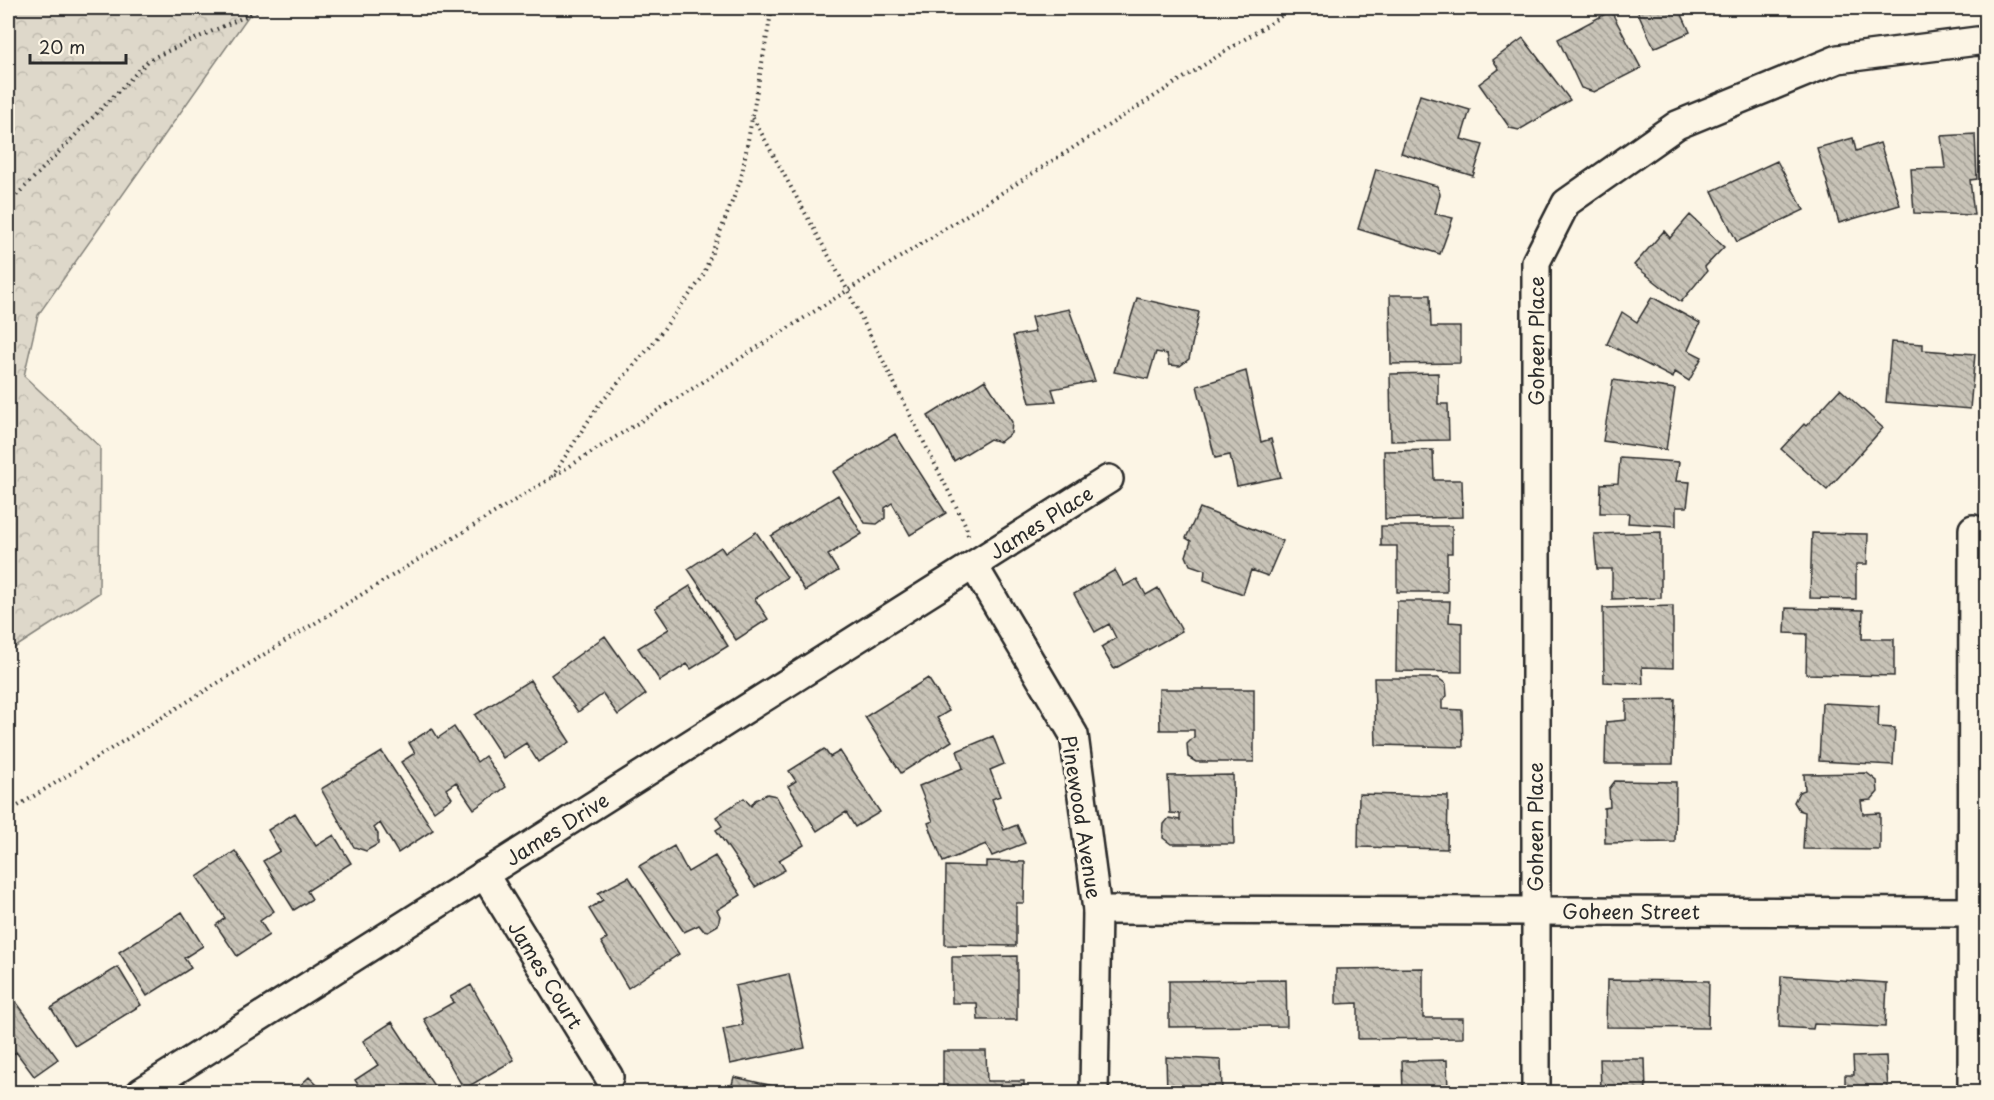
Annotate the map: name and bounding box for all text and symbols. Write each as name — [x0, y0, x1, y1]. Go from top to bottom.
scale bar — [30, 27, 126, 65]
text: 20 m — [39, 33, 85, 60]
street label: Goheen Place — [1521, 276, 1551, 406]
street label: James Place — [983, 478, 1099, 566]
street label: Pinewood Avenue — [1054, 733, 1110, 901]
street label: Goheen Place — [1520, 762, 1550, 892]
street label: James Drive — [499, 785, 614, 873]
street label: Goheen Street — [1562, 896, 1700, 926]
street label: James Court — [501, 915, 591, 1034]

